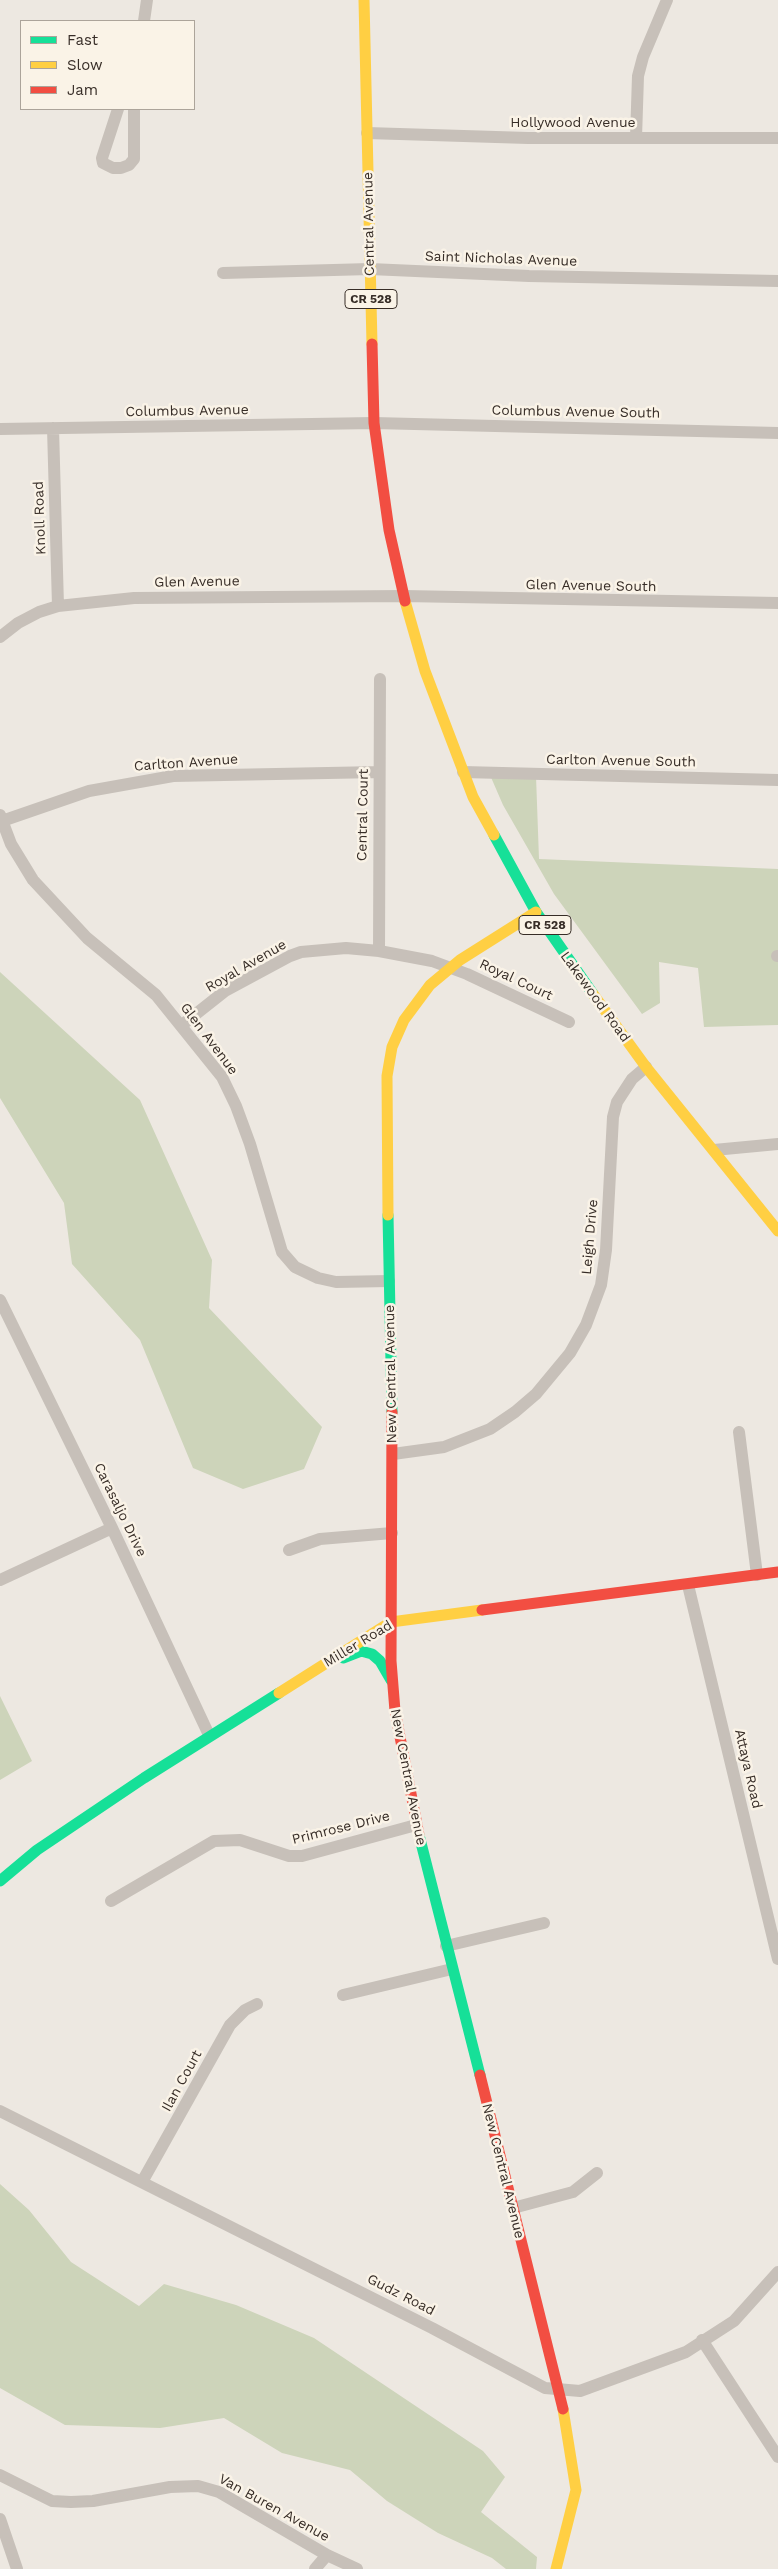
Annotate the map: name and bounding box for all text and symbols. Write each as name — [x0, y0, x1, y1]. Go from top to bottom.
legend — [20, 20, 195, 110]
text: Fast — [67, 31, 98, 49]
text: Slow — [67, 56, 103, 74]
text: Jam — [67, 81, 98, 99]
street label: Hollywood Avenue — [510, 115, 636, 131]
street label: Central Avenue — [360, 172, 378, 276]
street label: Saint Nicholas Avenue — [425, 248, 577, 270]
road number: CR 528 — [345, 290, 397, 308]
street label: Columbus Avenue — [125, 402, 249, 420]
street label: Columbus Avenue South — [492, 402, 660, 422]
street label: Knoll Road — [30, 481, 50, 555]
street label: Glen Avenue — [154, 573, 240, 591]
street label: Glen Avenue South — [525, 576, 657, 596]
street label: Carlton Avenue — [133, 751, 239, 775]
street label: Carlton Avenue South — [546, 751, 696, 771]
street label: Central Court — [354, 769, 372, 861]
road number: CR 528 — [519, 916, 571, 934]
street label: Royal Avenue — [202, 936, 290, 996]
street label: Lakewood Road — [556, 948, 634, 1046]
street label: Royal Court — [477, 956, 555, 1004]
street label: Glen Avenue — [177, 1000, 241, 1078]
street label: Leigh Drive — [578, 1199, 602, 1275]
street label: New Central Avenue — [381, 1305, 401, 1443]
street label: Carasaljo Drive — [90, 1460, 150, 1560]
street label: Miller Road — [321, 1617, 395, 1671]
street label: New Central Avenue — [387, 1707, 429, 1847]
street label: Attaya Road — [731, 1728, 765, 1810]
street label: Primrose Drive — [290, 1808, 392, 1848]
street label: Ilan Court — [158, 2047, 206, 2115]
street label: New Central Avenue — [478, 2102, 528, 2240]
street label: Gudz Road — [364, 2271, 438, 2319]
street label: Van Buren Avenue — [216, 2471, 332, 2545]

